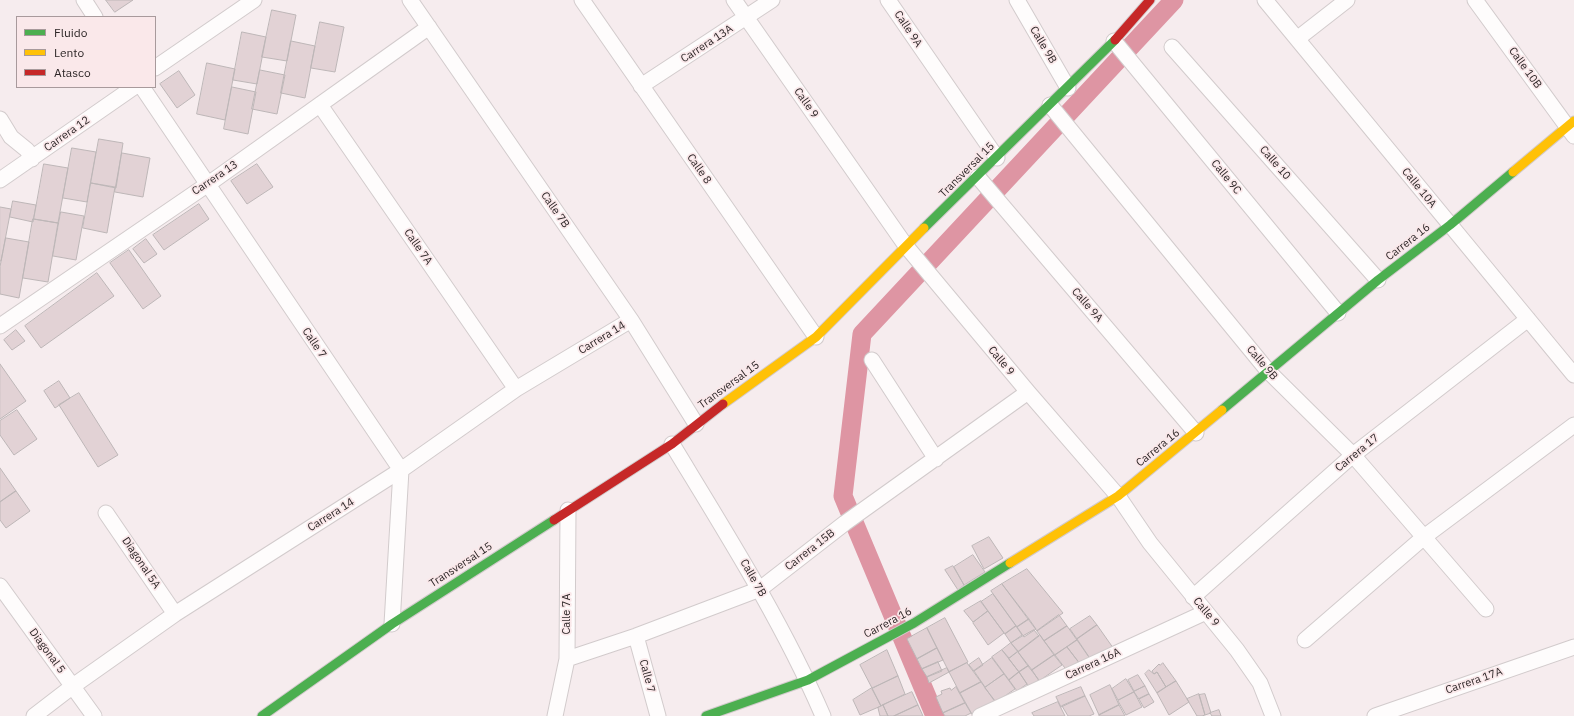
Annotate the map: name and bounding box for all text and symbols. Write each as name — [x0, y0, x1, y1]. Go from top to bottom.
street label: Calle 9A — [891, 8, 925, 50]
legend — [16, 16, 156, 88]
street label: Carrera 13A — [678, 22, 736, 66]
street label: Calle 9B — [1027, 24, 1059, 66]
text: Fluido — [54, 25, 87, 40]
text: Lento — [54, 45, 84, 60]
street label: Calle 10B — [1506, 45, 1544, 91]
text: Atasco — [54, 65, 91, 80]
street label: Calle 9 — [791, 85, 821, 121]
street label: Carrera 12 — [42, 114, 92, 154]
street label: Transversal 15 — [937, 140, 997, 200]
street label: Calle 10 — [1257, 143, 1293, 183]
street label: Calle 8 — [684, 151, 714, 187]
street label: Calle 9C — [1208, 157, 1244, 197]
street label: Carrera 13 — [190, 158, 240, 198]
street label: Calle 10A — [1399, 165, 1439, 211]
street label: Calle 7B — [538, 189, 572, 231]
street label: Carrera 16 — [1383, 221, 1433, 263]
street label: Calle 7A — [401, 226, 435, 268]
street label: Calle 9A — [1069, 285, 1105, 325]
street label: Carrera 14 — [576, 319, 628, 357]
street label: Calle 7 — [299, 325, 329, 361]
street label: Calle 9B — [1244, 343, 1280, 383]
street label: Calle 9 — [985, 344, 1017, 378]
street label: Transversal 15 — [696, 358, 762, 412]
street label: Carrera 16 — [1133, 426, 1183, 470]
street label: Carrera 17 — [1332, 431, 1382, 475]
street label: Carrera 14 — [305, 496, 357, 534]
street label: Carrera 15B — [782, 526, 838, 574]
street label: Diagonal 5A — [119, 535, 163, 591]
street label: Transversal 15 — [427, 540, 495, 590]
street label: Calle 7B — [737, 557, 769, 599]
street label: Calle 7A — [560, 594, 574, 634]
street label: Calle 9 — [1190, 595, 1222, 629]
street label: Carrera 16 — [862, 605, 914, 641]
street label: Diagonal 5 — [26, 626, 68, 676]
street label: Carrera 16A — [1063, 645, 1123, 683]
street label: Calle 7 — [636, 658, 658, 694]
street label: Carrera 17A — [1444, 665, 1504, 697]

